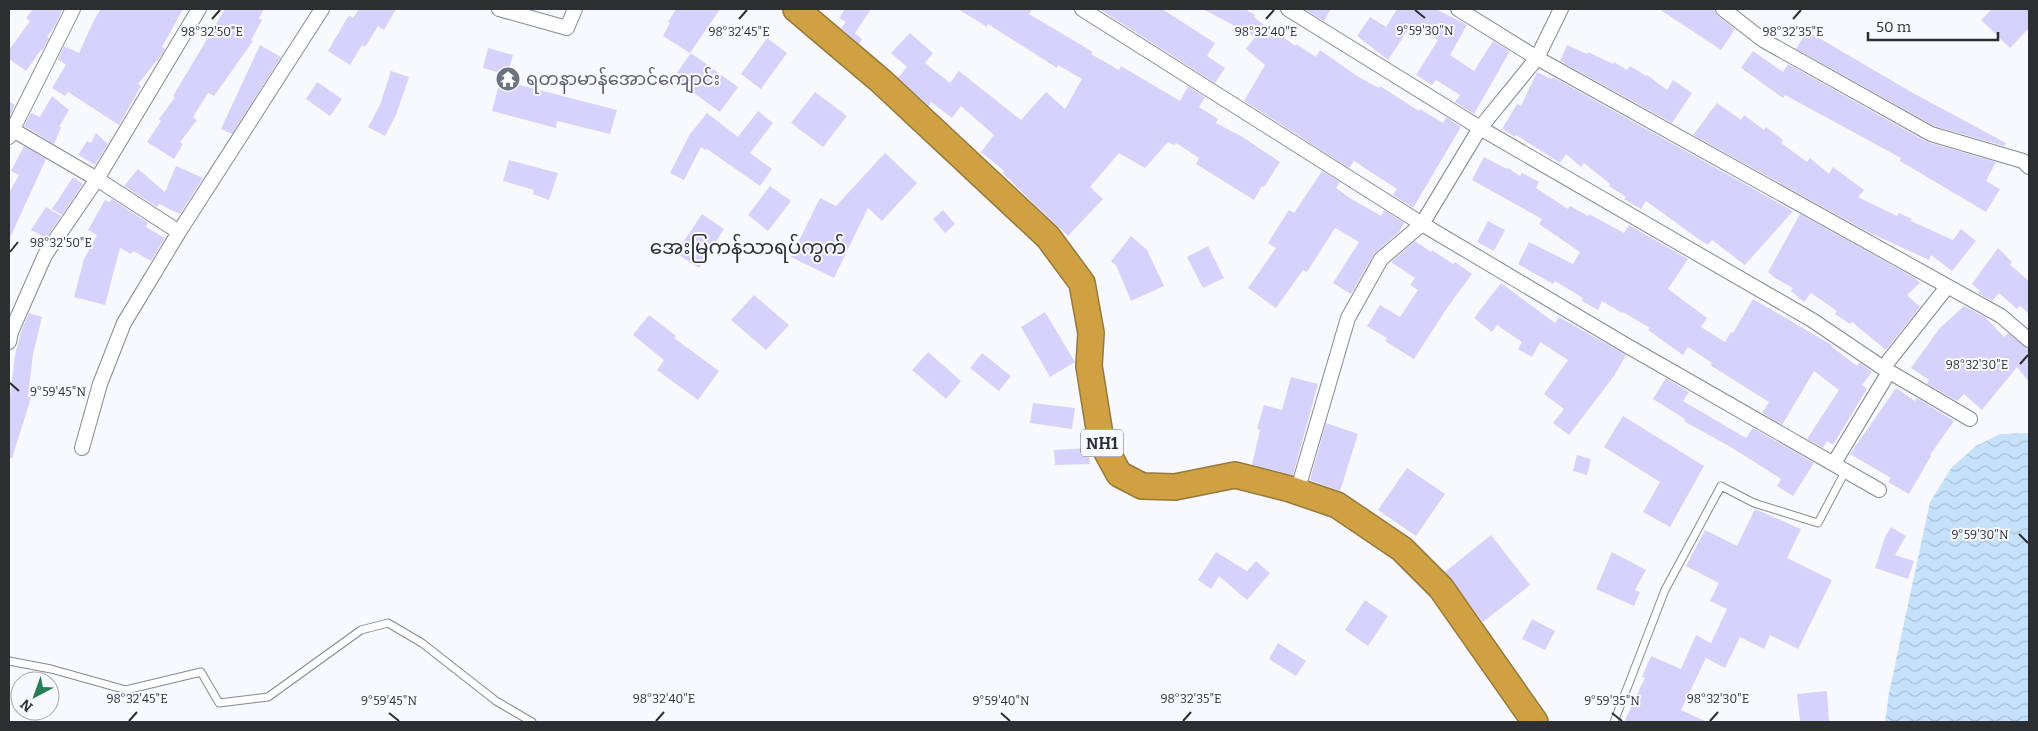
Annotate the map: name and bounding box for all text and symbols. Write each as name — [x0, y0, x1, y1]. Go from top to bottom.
scale bar — [1868, 10, 1998, 42]
text: 50 m — [1876, 18, 1912, 36]
text: 9°59'30"N — [1397, 24, 1454, 38]
text: 98°32'50"E — [181, 25, 243, 39]
text: 98°32'45"E — [708, 25, 770, 39]
text: 98°32'40"E — [1235, 25, 1297, 39]
text: 98°32'35"E — [1762, 25, 1824, 39]
temple icon: ရတနာမာန်အောင်ကျောင်း — [495, 66, 521, 92]
place label: ရတနာမာန်အောင်ကျောင်း — [526, 66, 720, 94]
district label: အေးမြကန်သာရပ်ကွက် — [650, 233, 846, 263]
text: 98°32'50"E — [30, 236, 92, 250]
text: 98°32'30"E — [1946, 358, 2008, 372]
text: 9°59'45"N — [30, 385, 86, 399]
road number: NH1 — [1081, 429, 1123, 456]
text: 9°59'30"N — [1952, 528, 2009, 542]
north arrow — [10, 671, 60, 721]
text: 98°32'45"E — [106, 692, 168, 706]
text: 98°32'40"E — [633, 692, 695, 706]
text: 98°32'35"E — [1160, 692, 1222, 706]
text: 98°32'30"E — [1687, 692, 1749, 706]
text: 9°59'45"N — [361, 694, 417, 708]
text: 9°59'40"N — [972, 694, 1030, 708]
text: 9°59'35"N — [1584, 694, 1640, 708]
text: N — [17, 695, 36, 715]

